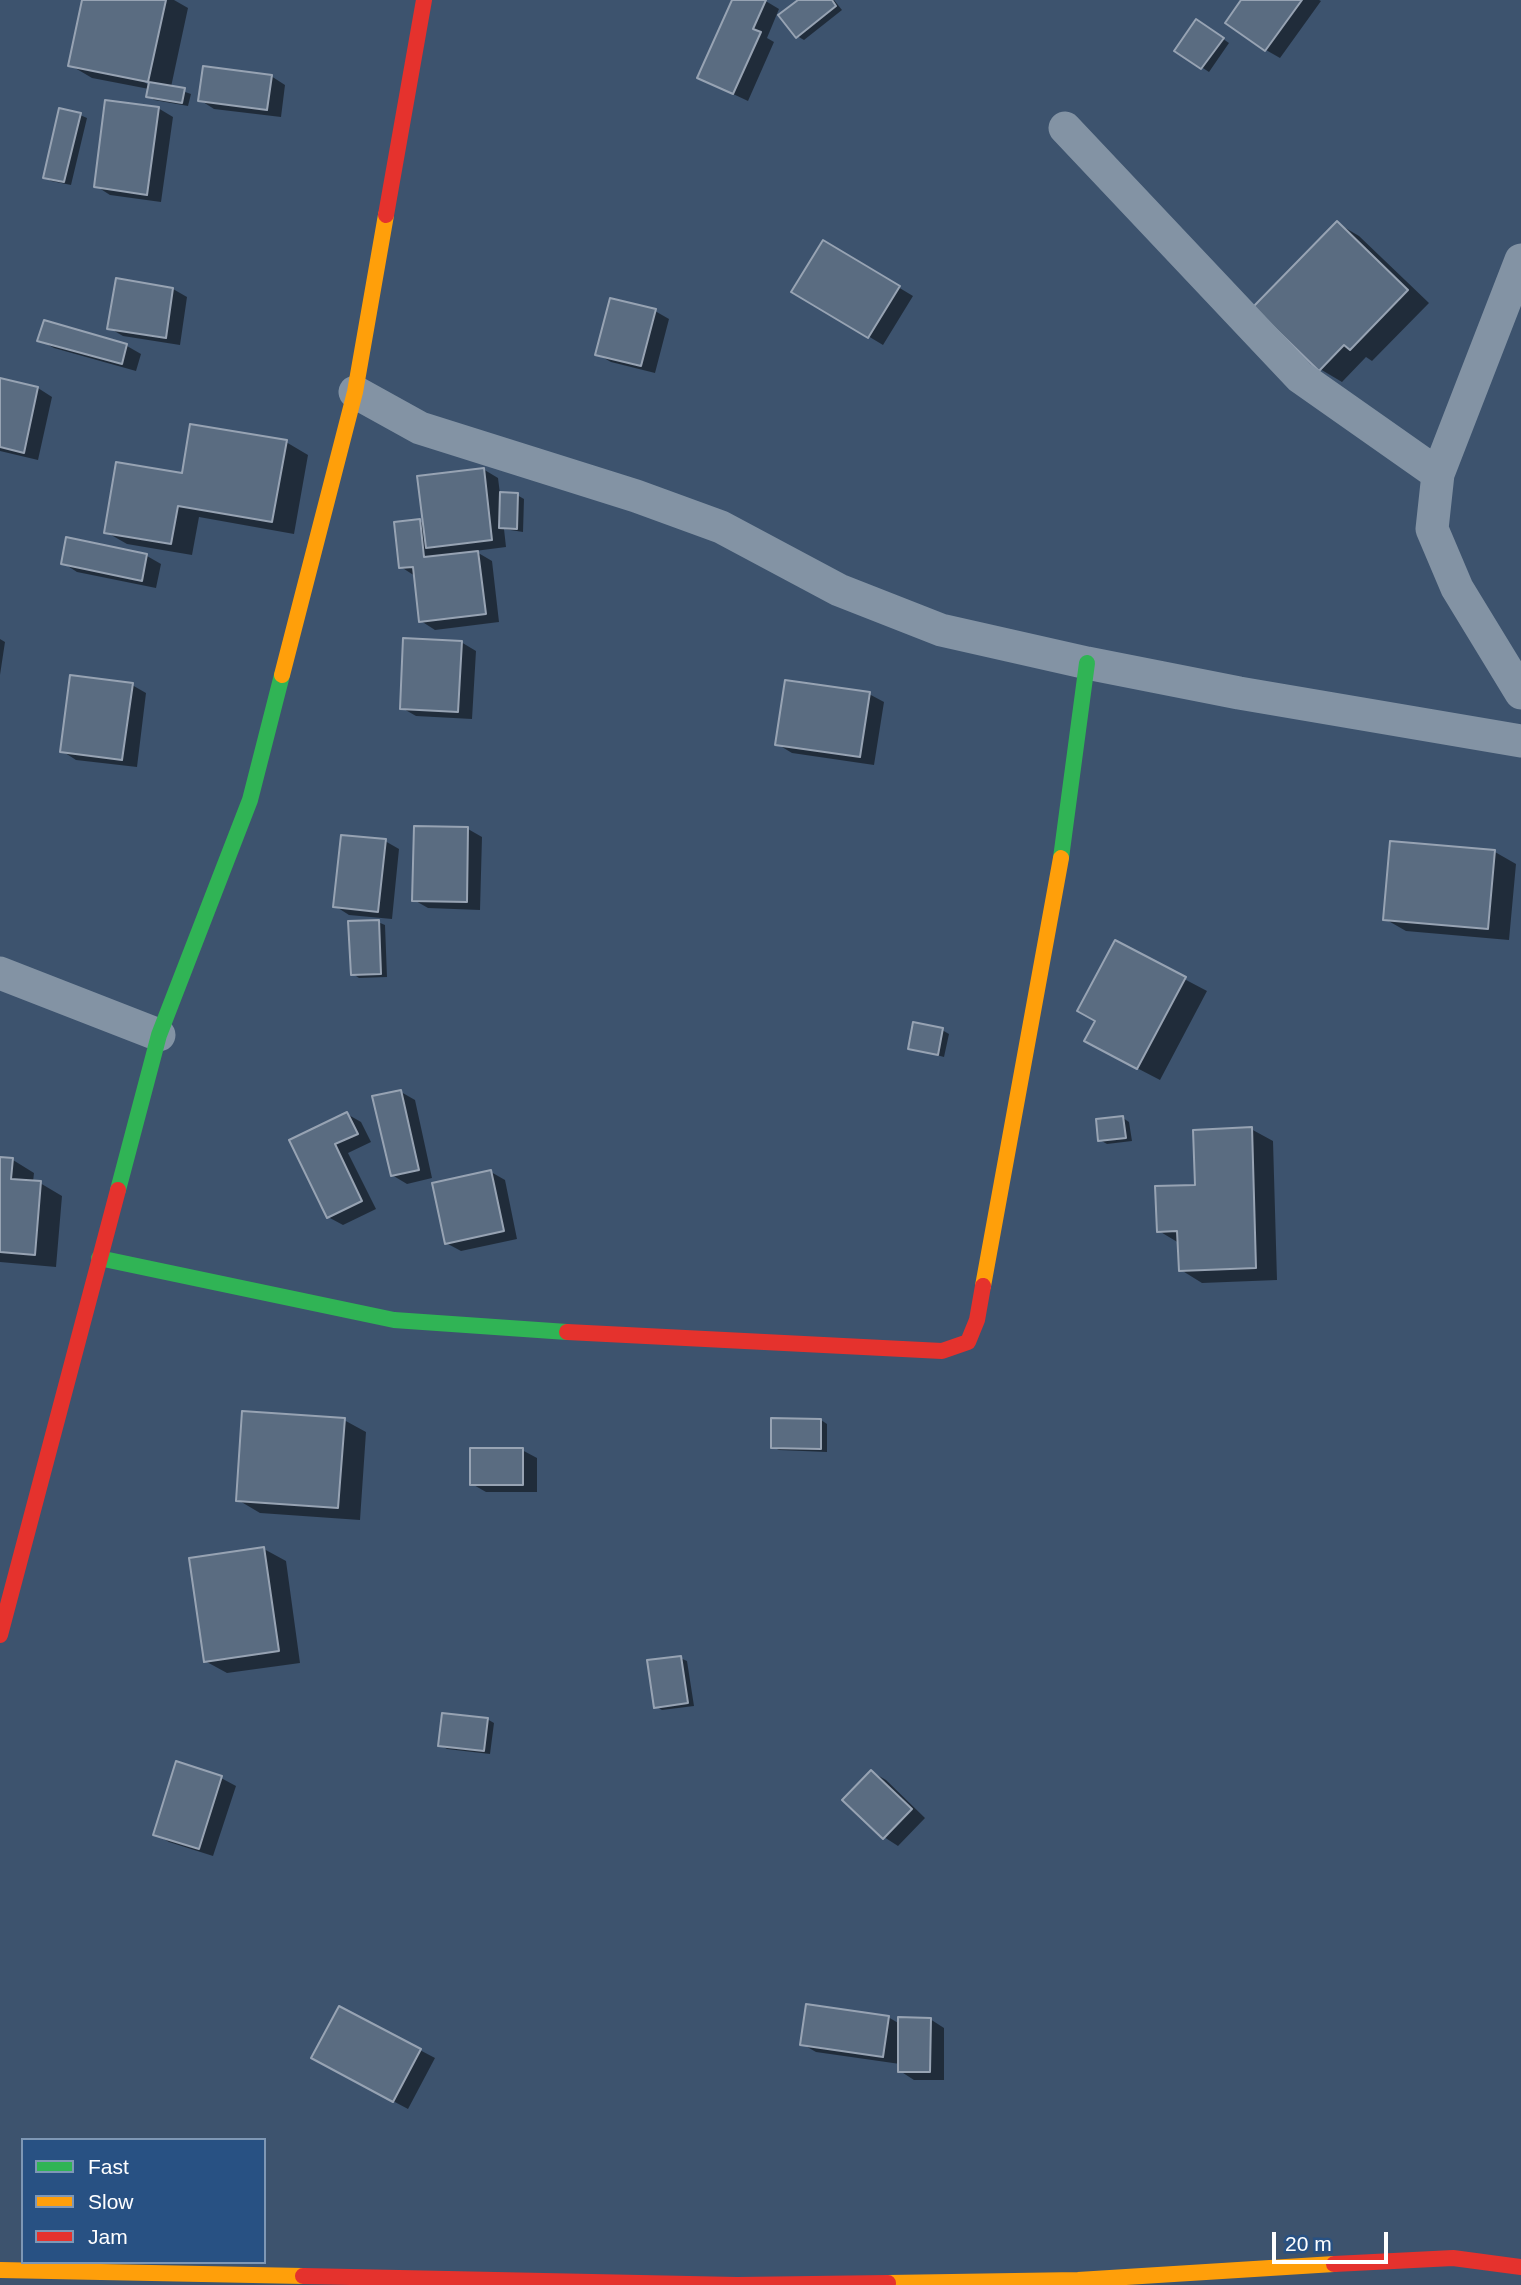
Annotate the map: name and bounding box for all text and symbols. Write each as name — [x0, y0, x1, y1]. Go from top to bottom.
legend — [21, 2138, 266, 2264]
text: Fast — [88, 2155, 129, 2178]
text: Slow — [88, 2190, 134, 2213]
scale bar — [1276, 2218, 1392, 2262]
text: Jam — [88, 2225, 128, 2248]
text: 20 m — [1285, 2232, 1332, 2255]

